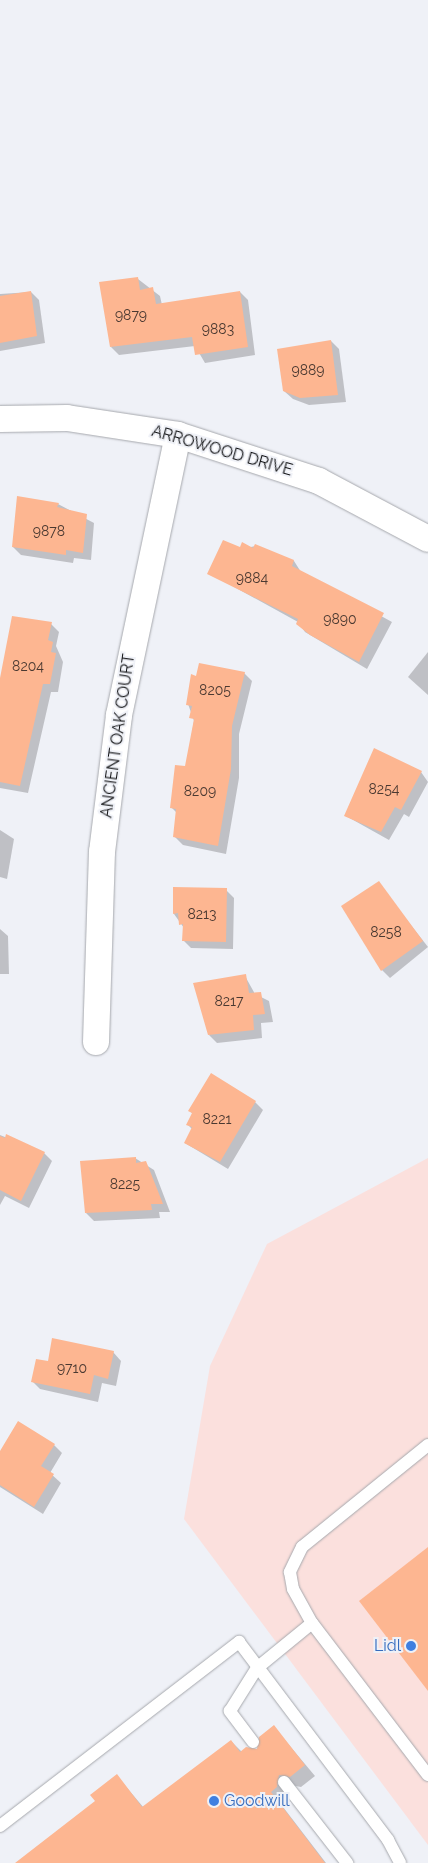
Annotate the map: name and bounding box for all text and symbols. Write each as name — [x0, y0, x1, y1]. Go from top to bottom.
house number: 9879 — [115, 307, 147, 323]
house number: 9883 — [202, 321, 234, 337]
house number: 9889 — [291, 362, 325, 378]
street label: ARROWOOD DRIVE — [149, 422, 295, 480]
house number: 9878 — [33, 523, 65, 539]
house number: 9884 — [236, 570, 268, 586]
house number: 9890 — [323, 611, 357, 627]
street label: ANCIENT OAK COURT — [97, 653, 139, 819]
house number: 8204 — [12, 658, 44, 674]
house number: 8205 — [199, 682, 231, 698]
house number: 8254 — [369, 781, 399, 797]
house number: 8209 — [184, 783, 216, 799]
house number: 8213 — [187, 906, 217, 922]
house number: 8258 — [370, 924, 402, 940]
house number: 8217 — [214, 993, 244, 1009]
house number: 8221 — [203, 1111, 231, 1127]
house number: 8225 — [110, 1176, 140, 1192]
house number: 9710 — [57, 1360, 87, 1376]
place label: Lidl — [374, 1636, 401, 1656]
marker: Lidl — [405, 1640, 417, 1652]
place label: Goodwill — [224, 1791, 290, 1811]
marker: Goodwill — [208, 1795, 220, 1807]

